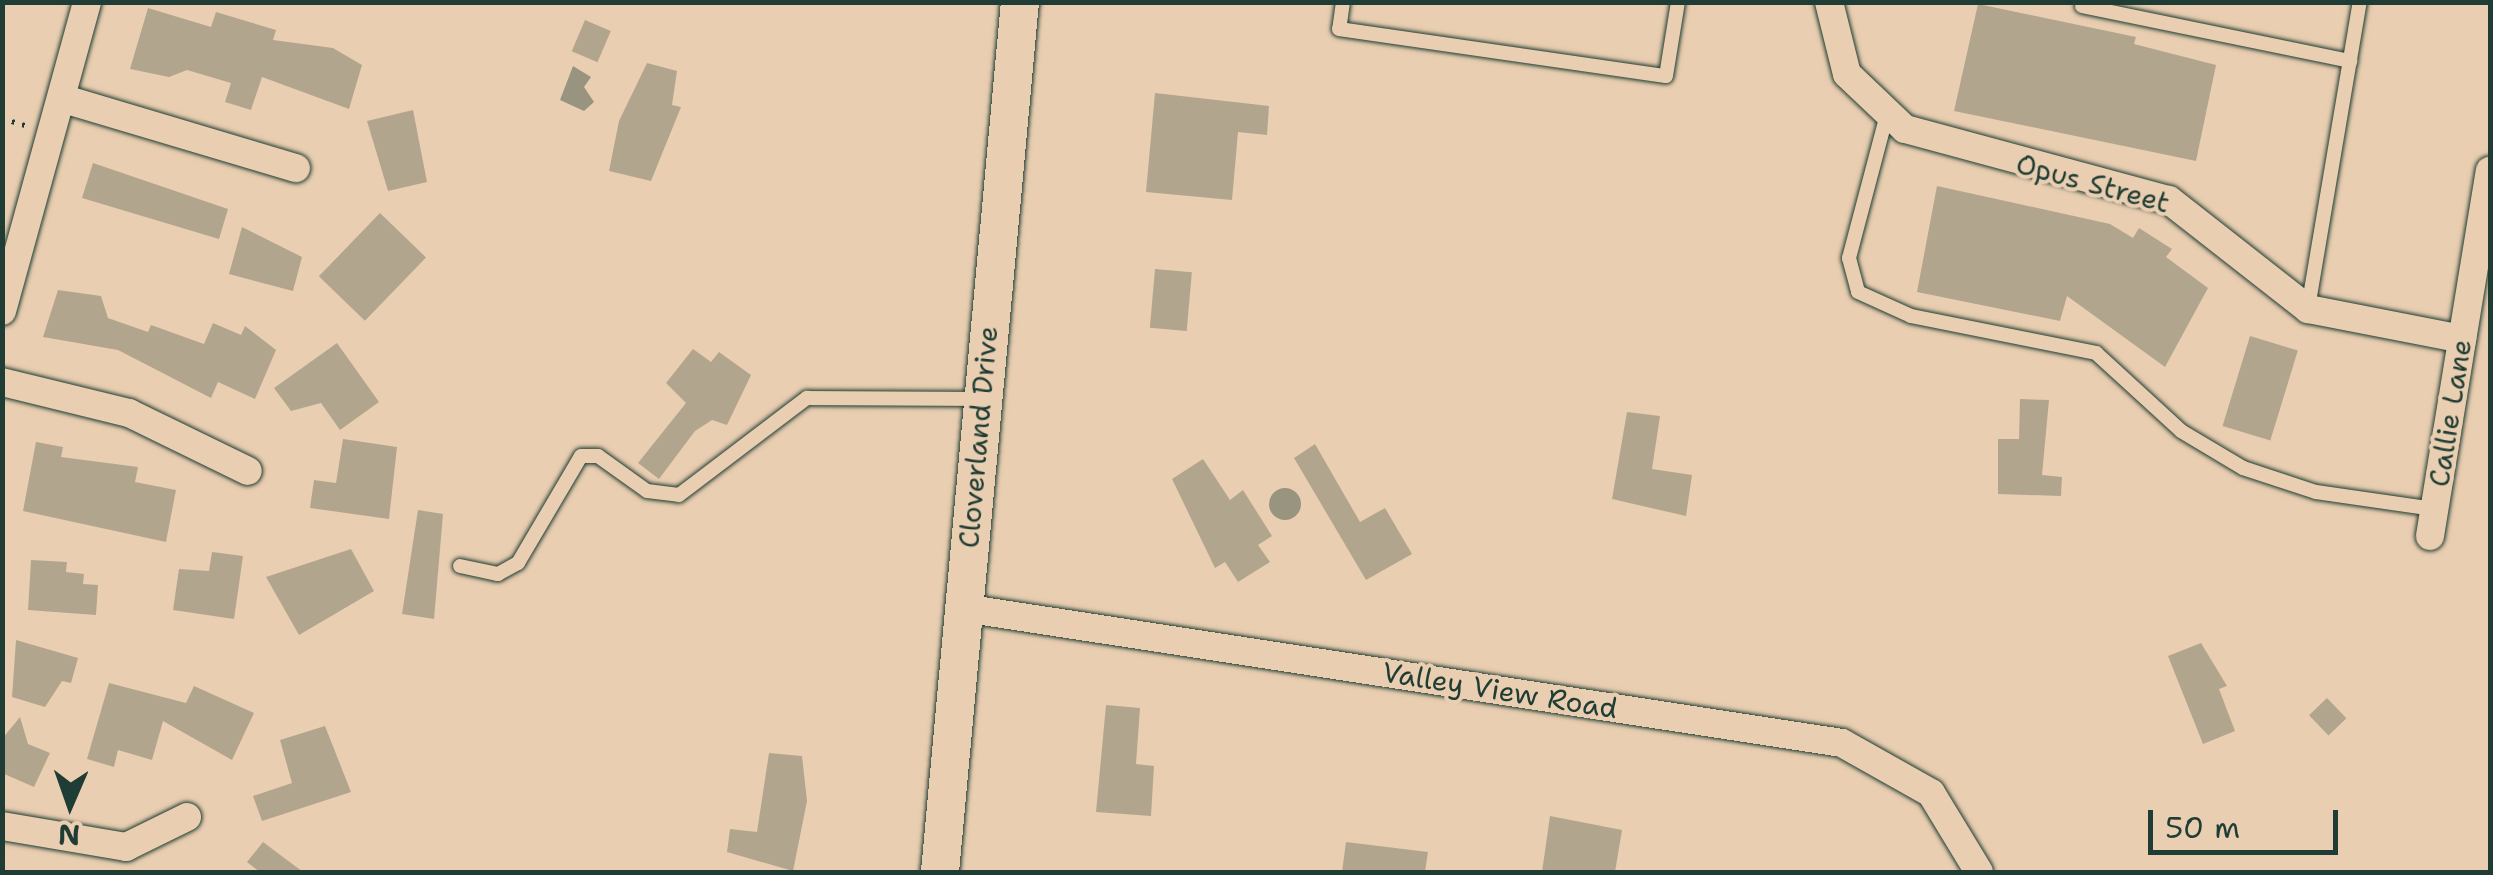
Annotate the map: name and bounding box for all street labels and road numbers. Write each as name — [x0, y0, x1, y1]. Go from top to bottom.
street label: Opus Street — [2013, 146, 2173, 220]
street label: Cloverland Drive — [952, 325, 1004, 549]
street label: Callie Lane — [2422, 337, 2478, 489]
street label: Valley View Road — [1380, 655, 1620, 725]

